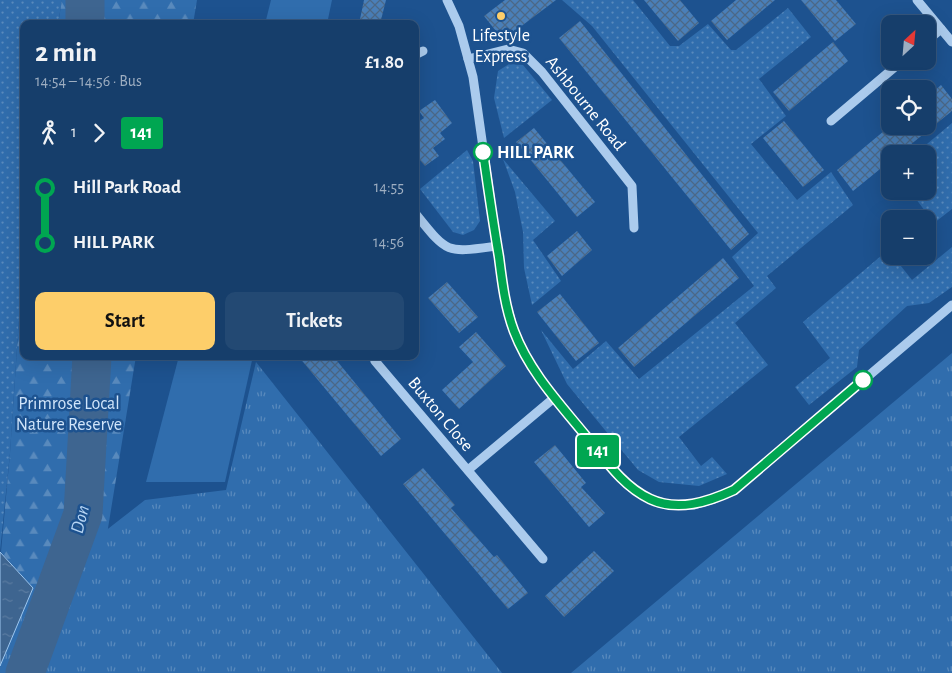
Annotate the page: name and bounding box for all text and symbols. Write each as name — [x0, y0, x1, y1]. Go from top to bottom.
marker: Lifestyle Express — [495, 10, 507, 22]
north arrow — [881, 15, 936, 70]
map controls — [881, 15, 936, 265]
place label: Lifestyle Express — [472, 27, 530, 66]
text: 2 min — [35, 39, 97, 67]
text: £1.80 — [365, 53, 404, 72]
street label: Ashbourne Road — [542, 53, 629, 154]
text: 14:54 – 14:56 · Bus — [35, 73, 142, 89]
button: locate — [881, 80, 936, 135]
icon: walk — [35, 119, 63, 147]
icon: forward — [85, 119, 113, 147]
text: 1 — [71, 124, 77, 140]
text: 141 — [131, 124, 153, 142]
marker: HILL PARK — [473, 142, 493, 162]
place label: HILL PARK — [497, 144, 575, 162]
button: + — [881, 145, 936, 200]
text: Hill Park Road — [73, 178, 181, 197]
text: 14:55 — [374, 179, 404, 195]
button: − — [881, 210, 936, 265]
text: HILL PARK — [73, 233, 154, 252]
text: 14:56 — [373, 234, 404, 250]
button: Start — [35, 292, 215, 350]
button: Tickets — [225, 292, 404, 350]
unlabelled marker — [853, 370, 873, 390]
street label: Buxton Close — [404, 374, 476, 455]
park label: Primrose Local Nature Reserve — [16, 395, 122, 434]
line badge: 141 — [569, 435, 627, 467]
text: 141 — [587, 442, 609, 460]
water label: Don — [68, 503, 93, 535]

